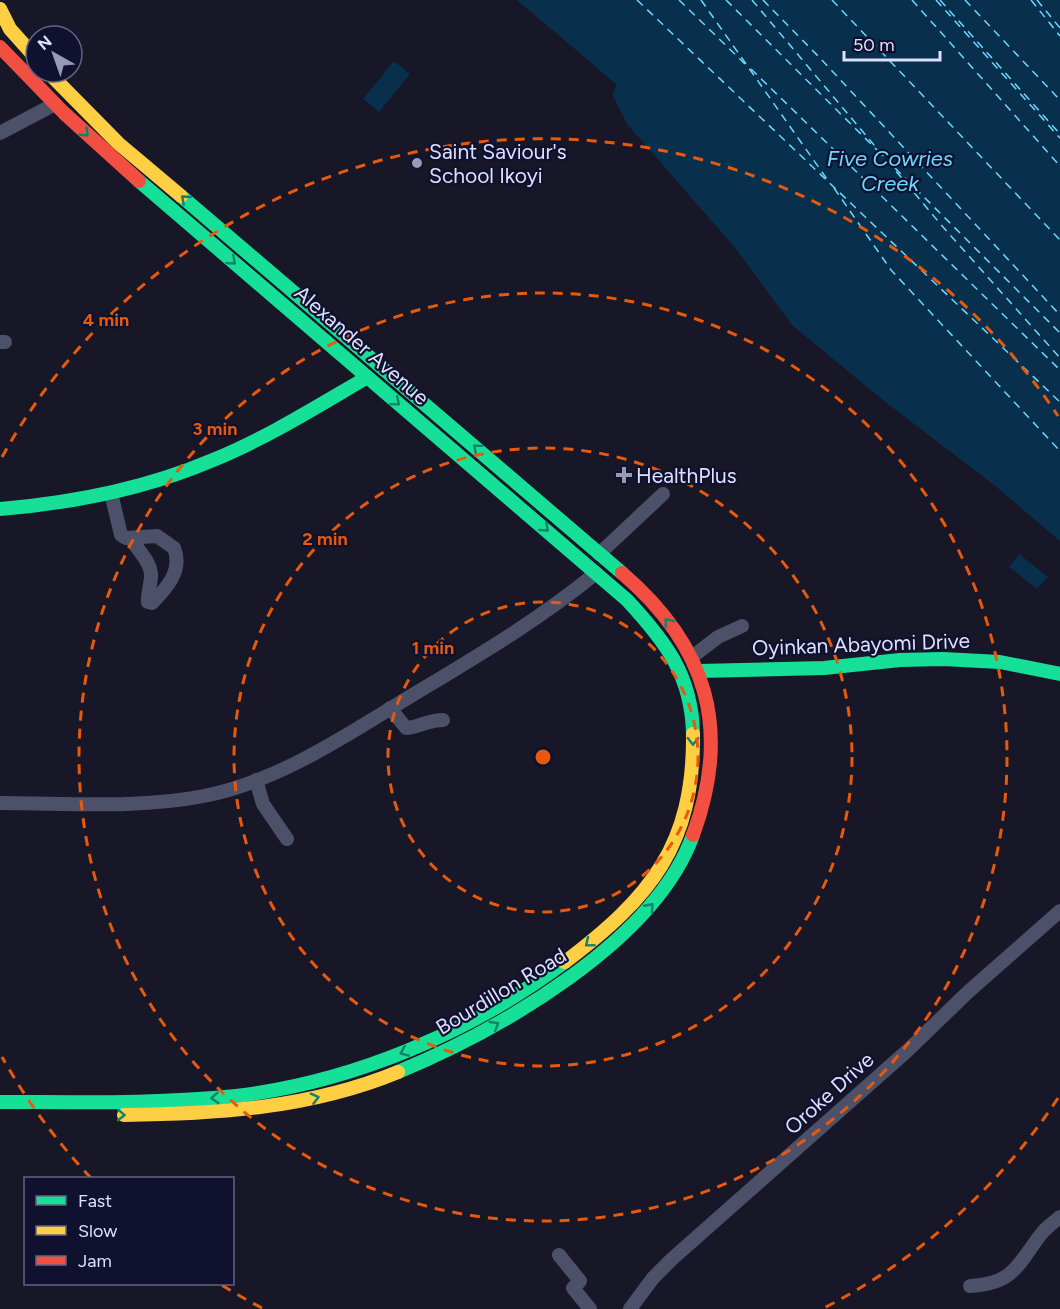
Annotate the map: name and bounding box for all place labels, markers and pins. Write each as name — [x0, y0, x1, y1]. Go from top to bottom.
place label: Saint Saviour's School Ikoyi — [429, 139, 567, 188]
marker: Saint Saviour's School Ikoyi — [410, 156, 424, 170]
place label: HealthPlus — [636, 463, 737, 488]
marker: HealthPlus — [617, 468, 631, 482]
centre of rings — [533, 747, 553, 767]

